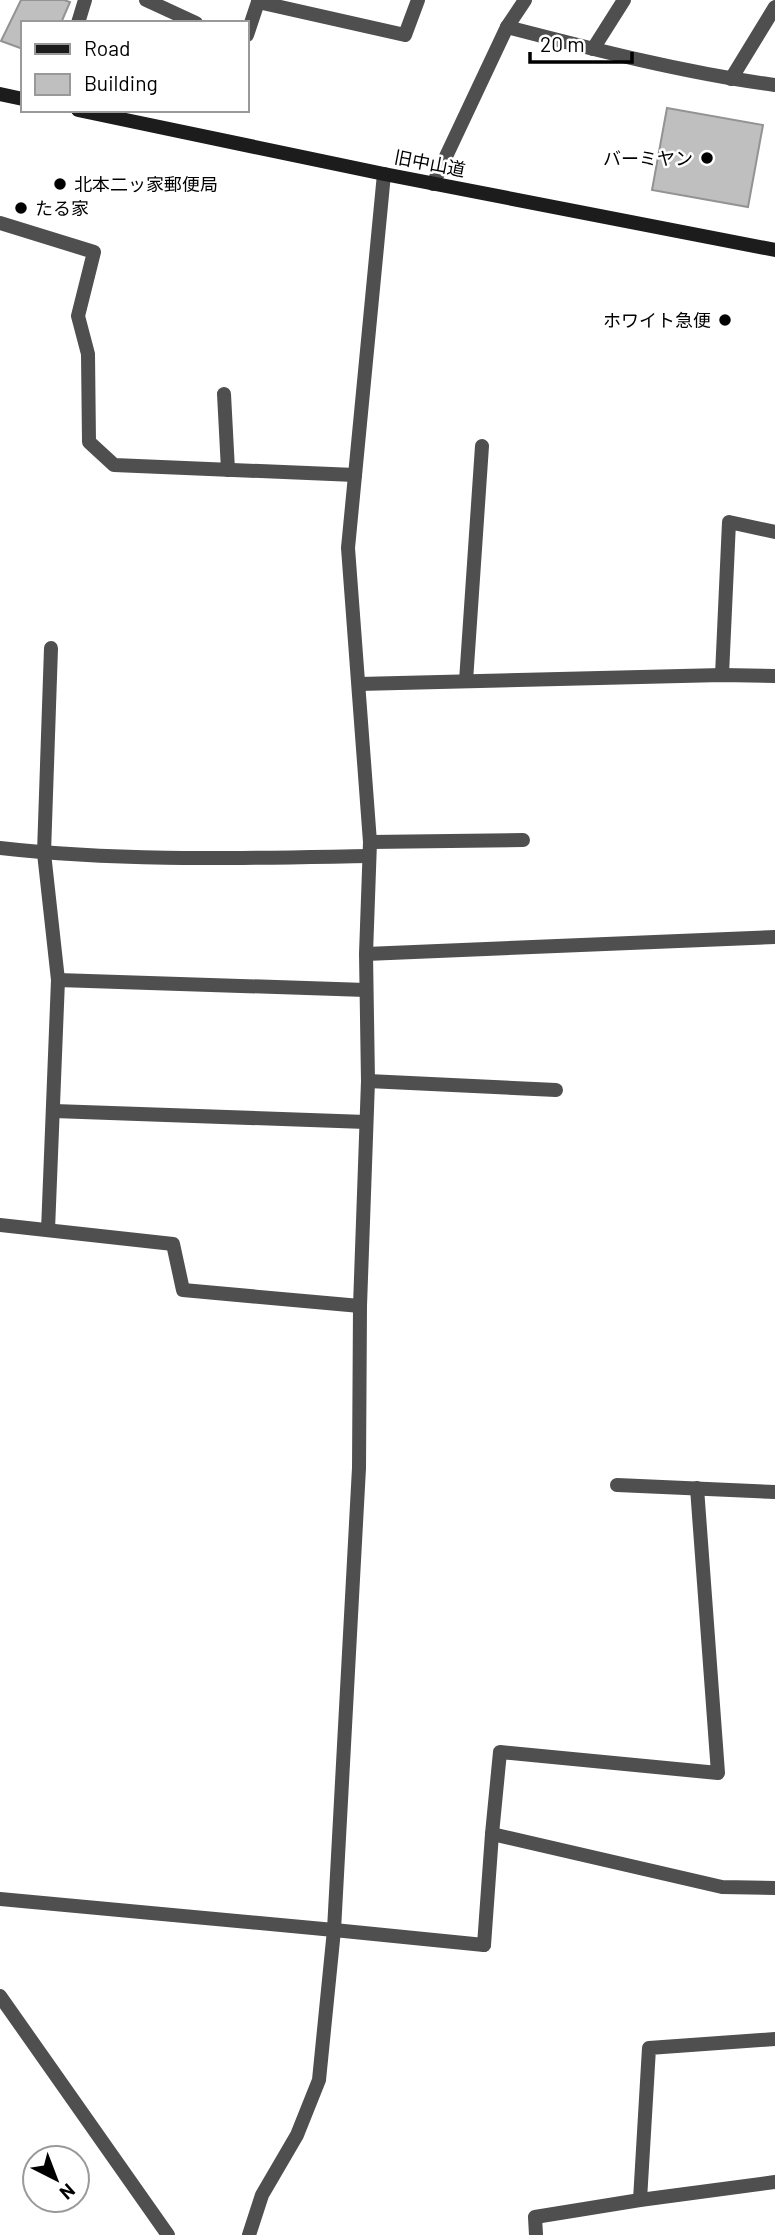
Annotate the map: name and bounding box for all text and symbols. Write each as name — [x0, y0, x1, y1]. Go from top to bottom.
legend — [21, 21, 248, 112]
scale bar — [530, 21, 632, 65]
text: 20 m — [540, 31, 585, 56]
text: Road — [84, 35, 130, 60]
text: Building — [84, 70, 158, 95]
street label: 旧中山道 — [393, 145, 467, 181]
place label: バーミヤン — [603, 147, 693, 169]
marker: バーミヤン — [699, 150, 715, 166]
place label: 北本二ッ家郵便局 — [74, 173, 218, 195]
marker: 北本二ッ家郵便局 — [52, 176, 68, 192]
place label: たる家 — [35, 197, 89, 219]
marker: たる家 — [13, 200, 29, 216]
place label: ホワイト急便 — [603, 309, 711, 331]
marker: ホワイト急便 — [717, 312, 733, 328]
north arrow — [21, 2144, 91, 2214]
text: N — [55, 2179, 80, 2205]

